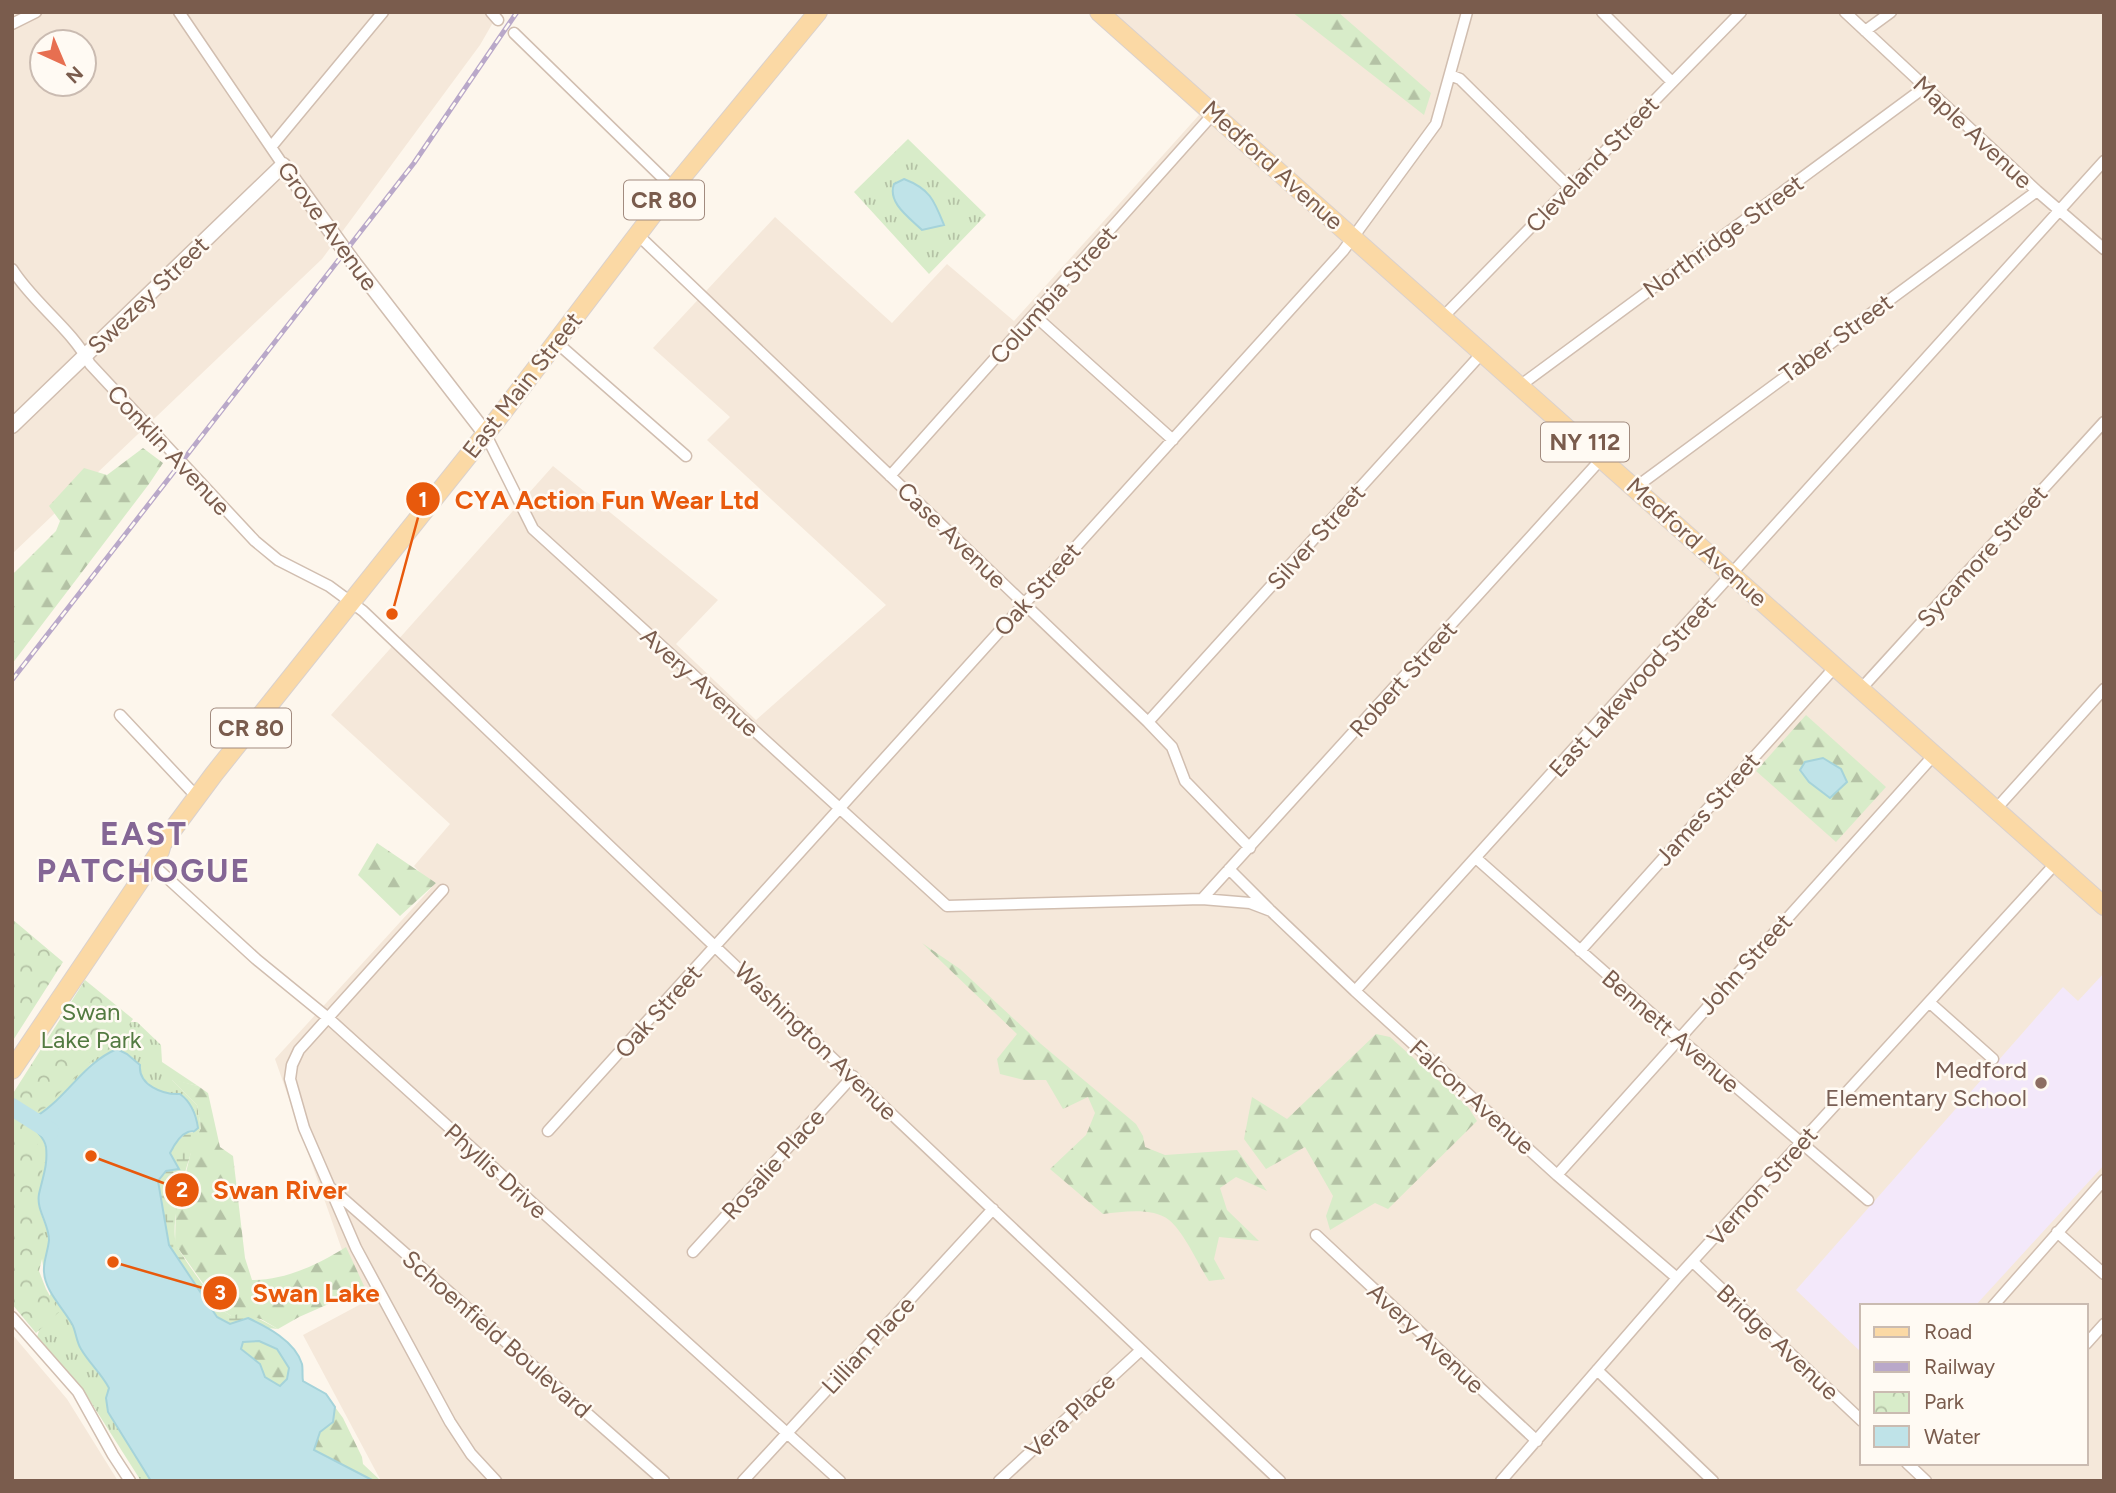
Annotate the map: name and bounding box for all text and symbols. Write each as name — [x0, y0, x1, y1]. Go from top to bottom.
north arrow — [28, 28, 98, 98]
text: N — [61, 61, 88, 88]
street label: Maple Avenue — [1907, 69, 2039, 195]
street label: Cleveland Street — [1519, 90, 1665, 238]
street label: Medford Avenue — [1197, 94, 1349, 236]
street label: Grove Avenue — [271, 156, 385, 296]
street label: Northridge Street — [1637, 168, 1809, 304]
road number: CR 80 — [624, 181, 704, 220]
street label: Columbia Street — [984, 220, 1122, 370]
street label: Swezey Street — [82, 230, 214, 360]
street label: Taber Street — [1774, 287, 1898, 389]
street label: East Main Street — [456, 306, 588, 464]
street label: Conklin Avenue — [101, 379, 237, 521]
road number: NY 112 — [1541, 422, 1629, 462]
street label: Medford Avenue — [1621, 471, 1773, 613]
callout: CYA Action Fun Wear Ltd — [406, 476, 773, 523]
street label: Case Avenue — [891, 476, 1013, 594]
street label: Silver Street — [1261, 478, 1371, 596]
street label: Sycamore Street — [1911, 479, 2053, 633]
text: CYA Action Fun Wear Ltd — [455, 484, 759, 516]
text: 1 — [419, 487, 427, 512]
street label: Oak Street — [988, 536, 1086, 642]
street label: East Lakewood Street — [1543, 589, 1721, 783]
street label: Robert Street — [1343, 615, 1463, 743]
street label: Avery Avenue — [635, 621, 765, 743]
road number: CR 80 — [211, 708, 291, 748]
street label: James Street — [1649, 746, 1765, 872]
district label: EAST PATCHOGUE — [37, 815, 251, 890]
street label: John Street — [1692, 907, 1798, 1021]
street label: Washington Avenue — [728, 956, 904, 1126]
street label: Oak Street — [609, 958, 707, 1064]
street label: Bennett Avenue — [1596, 963, 1746, 1099]
park label: Swan Lake Park — [41, 997, 142, 1054]
street label: Falcon Avenue — [1404, 1033, 1540, 1161]
place label: Medford Elementary School — [1825, 1055, 2027, 1112]
marker: Medford Elementary School — [2033, 1075, 2049, 1091]
street label: Rosalie Place — [715, 1102, 831, 1226]
street label: Phyllis Drive — [439, 1117, 553, 1225]
street label: Vernon Street — [1701, 1120, 1823, 1252]
callout: Swan River — [164, 1166, 361, 1213]
text: Swan River — [213, 1174, 347, 1206]
text: 2 — [176, 1177, 188, 1202]
street label: Schoenfield Boulevard — [397, 1244, 597, 1424]
callout: Swan Lake — [203, 1269, 393, 1316]
text: Swan Lake — [252, 1277, 380, 1309]
street label: Avery Avenue — [1362, 1277, 1490, 1399]
street label: Bridge Avenue — [1711, 1278, 1845, 1406]
text: 3 — [214, 1280, 226, 1305]
street label: Lillian Place — [815, 1290, 921, 1400]
legend — [1860, 1304, 2088, 1465]
text: Road — [1924, 1319, 1972, 1344]
text: Railway — [1924, 1354, 1995, 1379]
street label: Vera Place — [1019, 1366, 1121, 1464]
text: Park — [1924, 1389, 1965, 1414]
text: Water — [1924, 1424, 1980, 1449]

